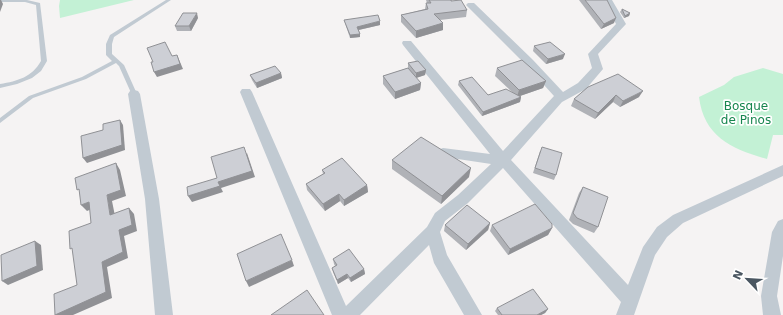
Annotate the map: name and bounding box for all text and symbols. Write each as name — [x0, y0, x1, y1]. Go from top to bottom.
park label: Bosque de Pinos — [721, 99, 771, 127]
north arrow — [727, 259, 767, 299]
text: N — [731, 268, 746, 282]

